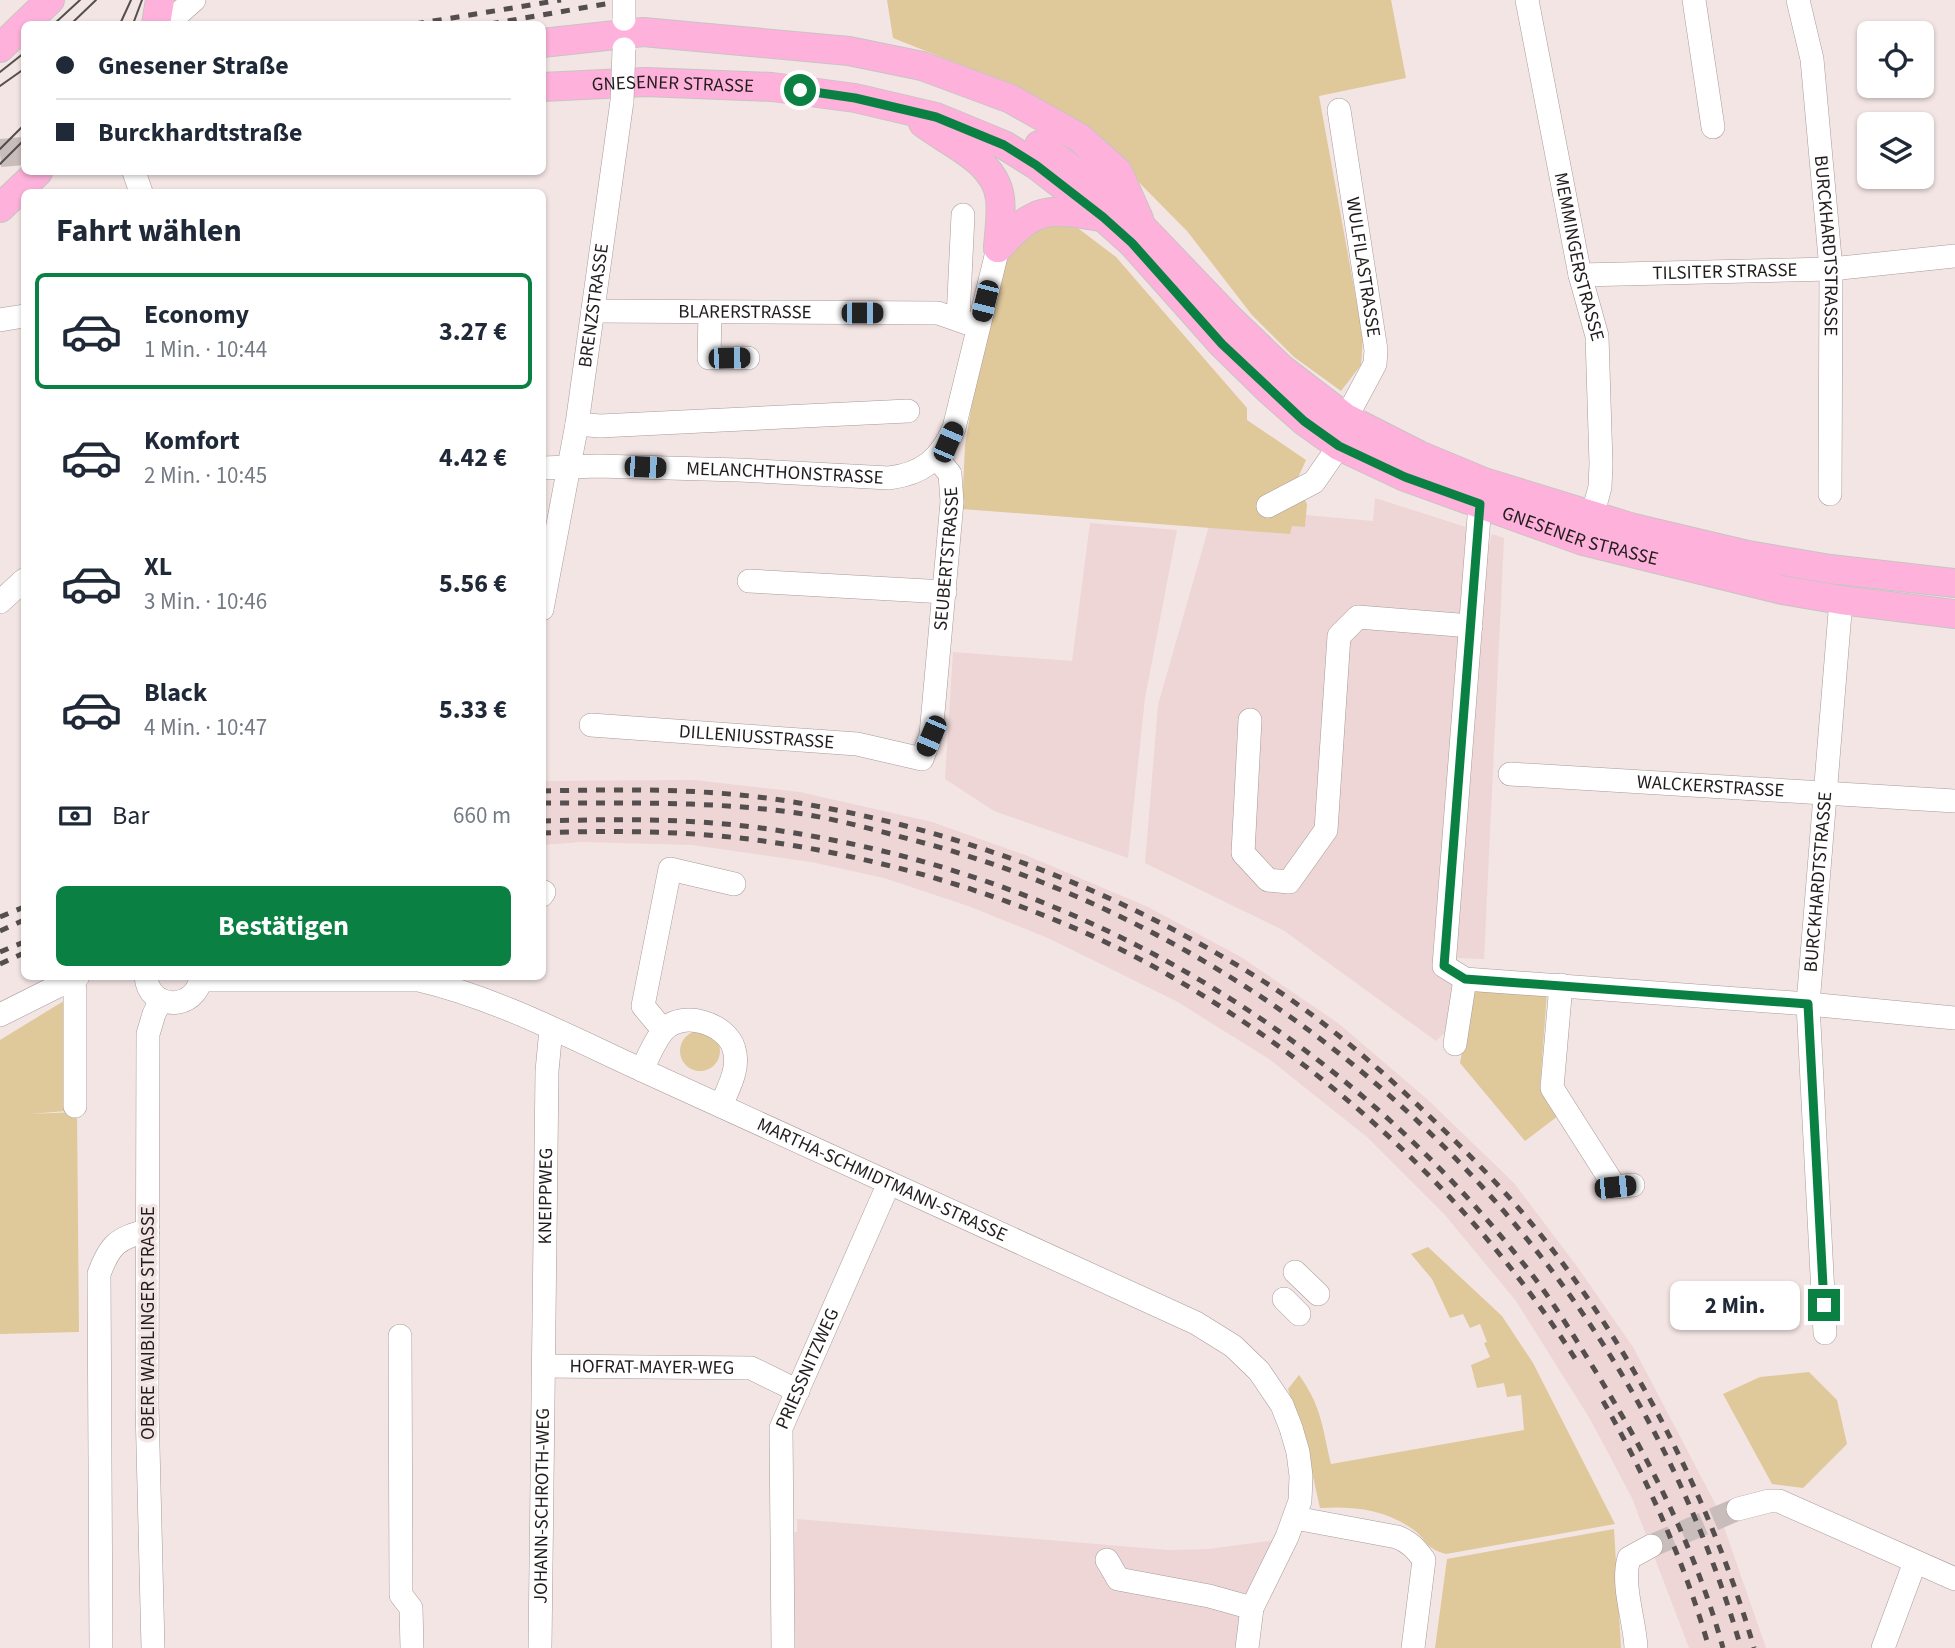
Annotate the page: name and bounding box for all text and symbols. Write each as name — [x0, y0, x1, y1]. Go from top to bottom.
map controls — [1857, 21, 1934, 189]
button: locate — [1857, 21, 1934, 98]
text: Gnesener Straße — [98, 47, 289, 84]
street label: GNESENER STRASSE — [591, 69, 754, 100]
route start — [784, 74, 816, 106]
button: layers — [1857, 112, 1934, 189]
text: Burckhardtstraße — [98, 114, 302, 151]
street label: BURCKHARDTSTRASSE — [1807, 154, 1845, 336]
street label: MEMMINGERSTRASSE — [1547, 170, 1611, 344]
street label: WULFILASTRASSE — [1339, 195, 1387, 339]
text: Fahrt wählen — [56, 208, 242, 254]
street label: BRENZSTRASSE — [572, 242, 616, 369]
street label: TILSITER STRASSE — [1652, 256, 1798, 287]
car — [970, 278, 1001, 324]
text: Economy — [144, 296, 249, 333]
street label: BLARERSTRASSE — [678, 298, 812, 326]
icon: car — [60, 300, 123, 363]
car — [842, 303, 884, 324]
text: 3.27 € — [439, 313, 507, 350]
text: 1 Min. · 10:44 — [144, 333, 267, 366]
car — [708, 347, 751, 369]
car — [931, 419, 966, 465]
text: Komfort — [144, 422, 240, 459]
icon: car — [60, 426, 123, 489]
text: 4.42 € — [439, 439, 507, 476]
street label: MELANCHTHONSTRASSE — [686, 455, 884, 491]
car — [624, 456, 667, 478]
text: 2 Min. · 10:45 — [144, 459, 267, 492]
street label: SEUBERTSTRASSE — [927, 486, 966, 632]
street label: GNESENER STRASSE — [1498, 499, 1661, 573]
text: XL — [144, 548, 172, 585]
icon: car — [60, 552, 123, 615]
text: 5.56 € — [439, 565, 507, 602]
text: 3 Min. · 10:46 — [144, 585, 267, 618]
text: Black — [144, 674, 207, 711]
icon: car — [60, 678, 123, 741]
text: 5.33 € — [439, 691, 507, 728]
text: 4 Min. · 10:47 — [144, 711, 267, 744]
car — [914, 713, 949, 759]
street label: DILLENIUSSTRASSE — [678, 718, 835, 756]
street label: WALCKERSTRASSE — [1636, 768, 1785, 804]
street label: BURCKHARDTSTRASSE — [1797, 790, 1839, 973]
icon: cash — [56, 797, 94, 835]
text: Bar — [112, 797, 149, 834]
text: 660 m — [453, 799, 511, 832]
button: Bestätigen — [56, 886, 511, 966]
street label: MARTHA-SCHMIDTMANN-STRASSE — [753, 1111, 1012, 1249]
street label: KNEIPPWEG — [531, 1148, 560, 1244]
car — [1594, 1174, 1637, 1200]
street label: OBERE WAIBLINGER STRASSE — [135, 1206, 162, 1440]
callout: 2 Min. — [1670, 1280, 1800, 1330]
text: 2 Min. — [1705, 1289, 1765, 1322]
route end — [1808, 1289, 1840, 1321]
street label: PRIESSNITZWEG — [769, 1304, 846, 1433]
street label: HOFRAT-MAYER-WEG — [569, 1353, 735, 1381]
street label: JOHANN-SCHROTH-WEG — [527, 1408, 556, 1604]

